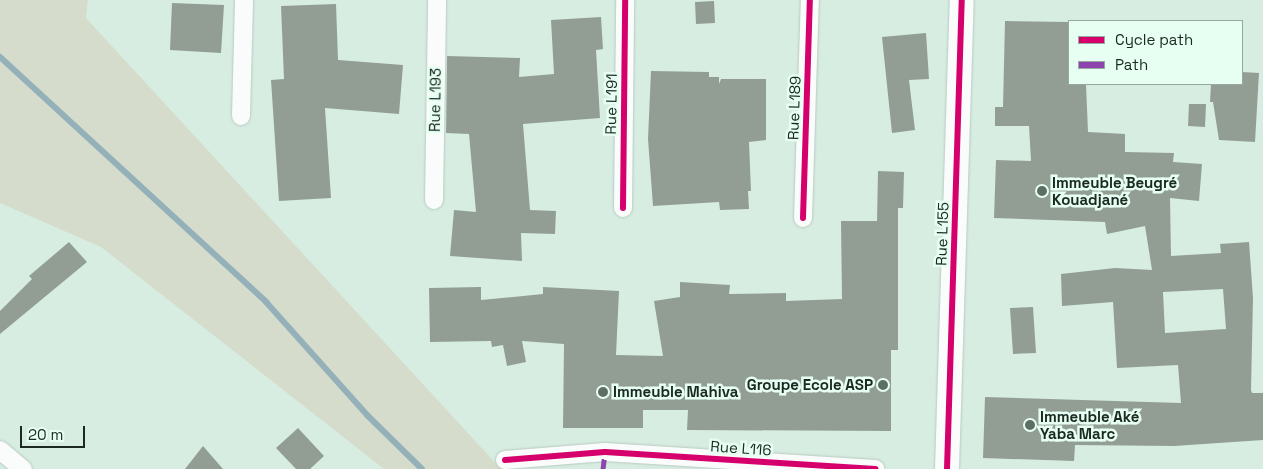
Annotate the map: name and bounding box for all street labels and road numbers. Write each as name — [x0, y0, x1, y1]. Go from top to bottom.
street label: Rue L193 — [425, 68, 445, 132]
street label: Rue L191 — [601, 73, 621, 135]
street label: Rue L189 — [784, 76, 804, 140]
street label: Rue L155 — [932, 202, 952, 266]
street label: Rue L116 — [710, 437, 772, 459]

